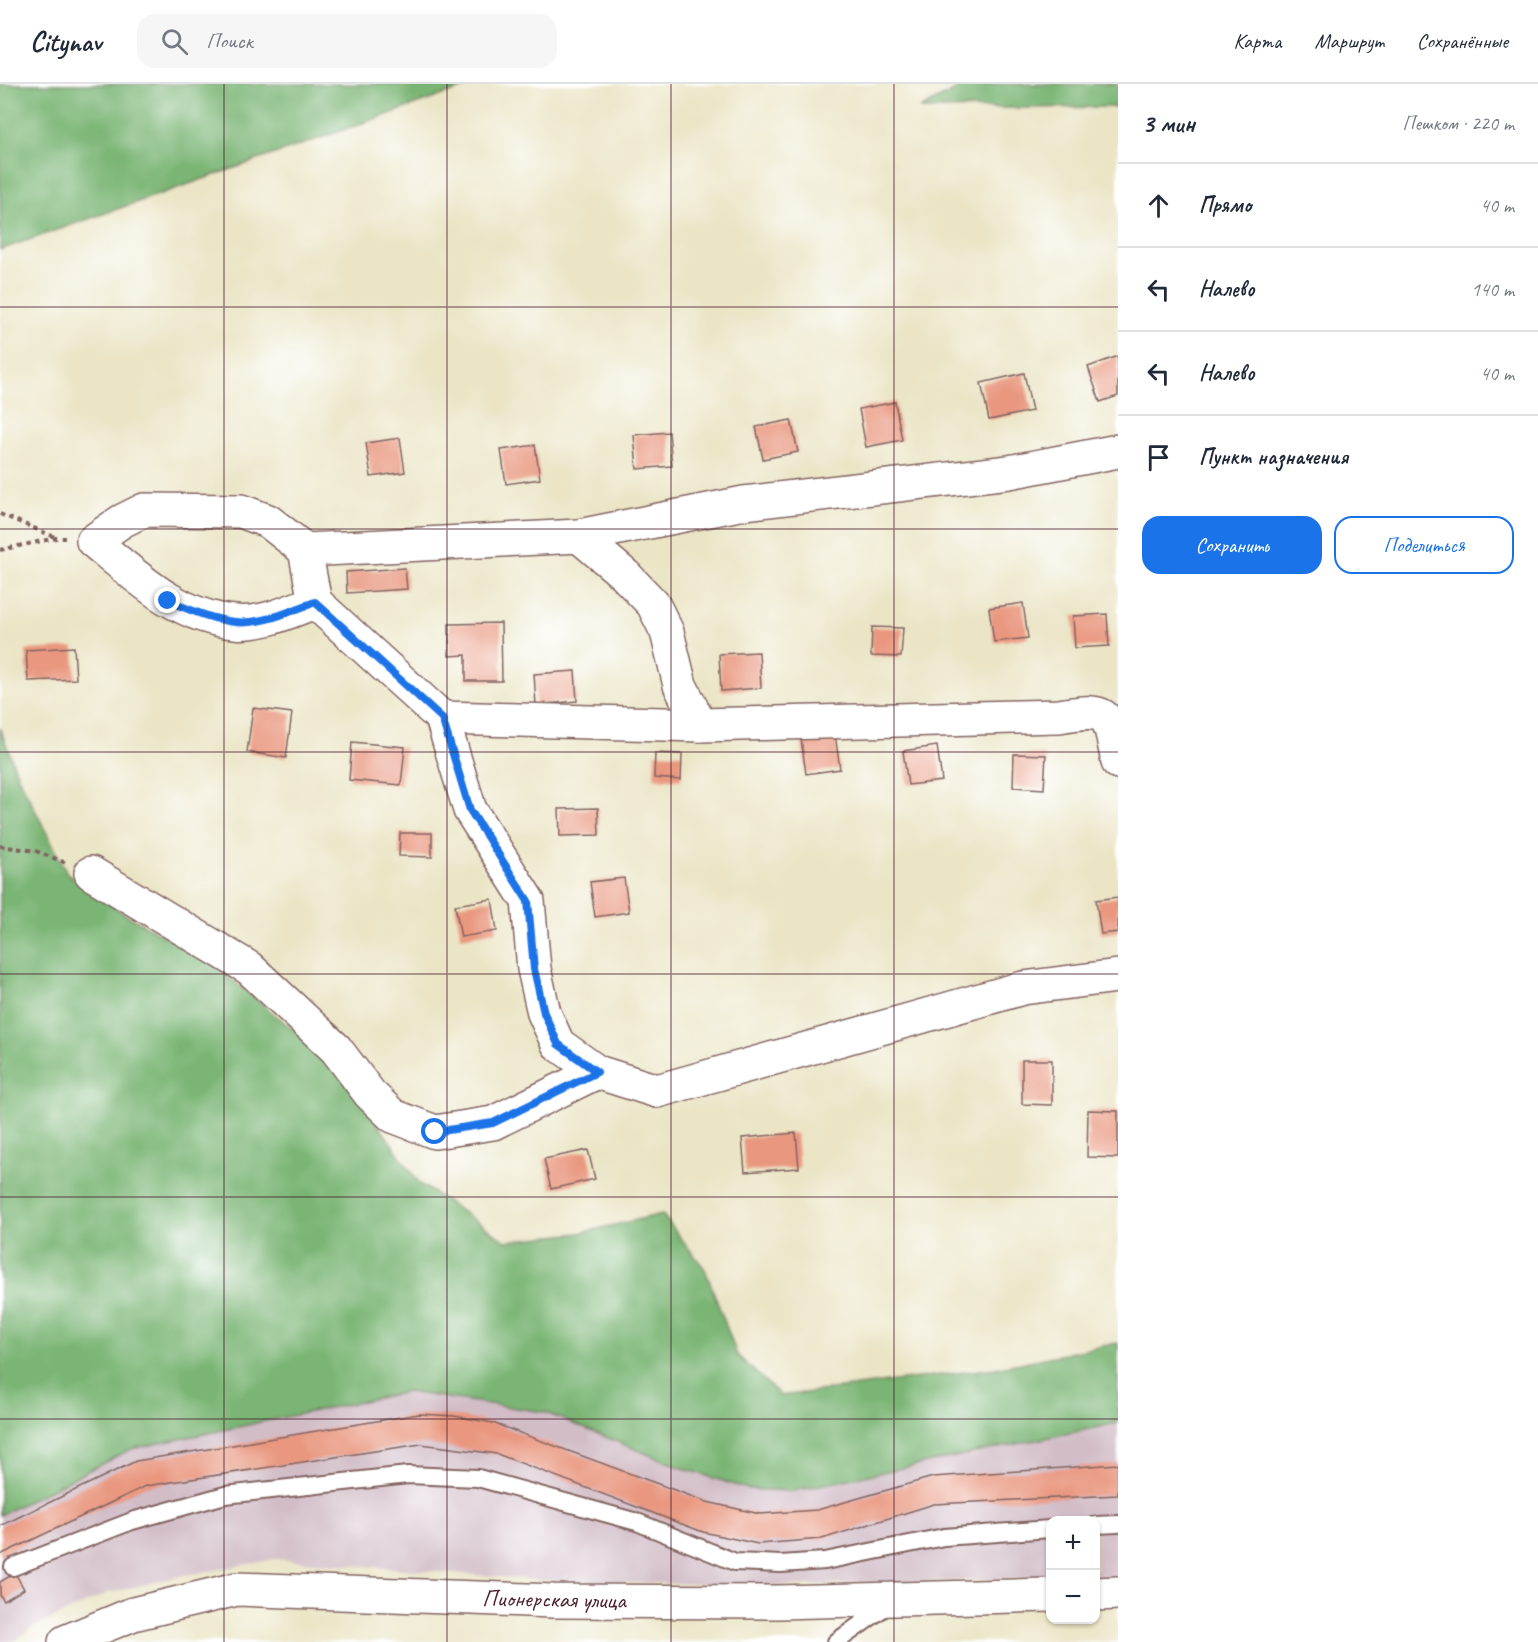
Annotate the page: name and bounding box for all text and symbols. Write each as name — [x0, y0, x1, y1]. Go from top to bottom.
search box — [137, 14, 557, 68]
text: Citynav — [30, 24, 101, 59]
icon: search — [158, 25, 191, 58]
text: Поиск — [206, 27, 253, 55]
text: Карта — [1233, 28, 1282, 54]
text: Маршрут — [1315, 28, 1384, 54]
text: Сохранённые — [1417, 28, 1508, 54]
text: 3 мин — [1142, 107, 1195, 140]
text: Пешком · 220 m — [1402, 111, 1514, 136]
icon: ahead — [1142, 189, 1175, 222]
text: Прямо — [1199, 191, 1251, 219]
text: 40 m — [1480, 193, 1514, 218]
icon: left — [1142, 273, 1175, 306]
text: Налево — [1199, 275, 1255, 303]
text: 140 m — [1471, 277, 1514, 302]
icon: left — [1142, 357, 1175, 390]
text: Налево — [1199, 359, 1255, 387]
text: 40 m — [1480, 361, 1514, 386]
icon: arrive — [1142, 441, 1175, 474]
text: Пункт назначения — [1199, 443, 1348, 471]
button: Сохранить — [1142, 516, 1322, 574]
button: Поделиться — [1334, 516, 1514, 574]
route end — [154, 587, 180, 613]
route start — [421, 1118, 447, 1144]
map controls — [1046, 1516, 1100, 1624]
button: + — [1046, 1516, 1100, 1570]
button: − — [1046, 1570, 1100, 1624]
street label: Пионерская улица — [482, 1583, 627, 1615]

